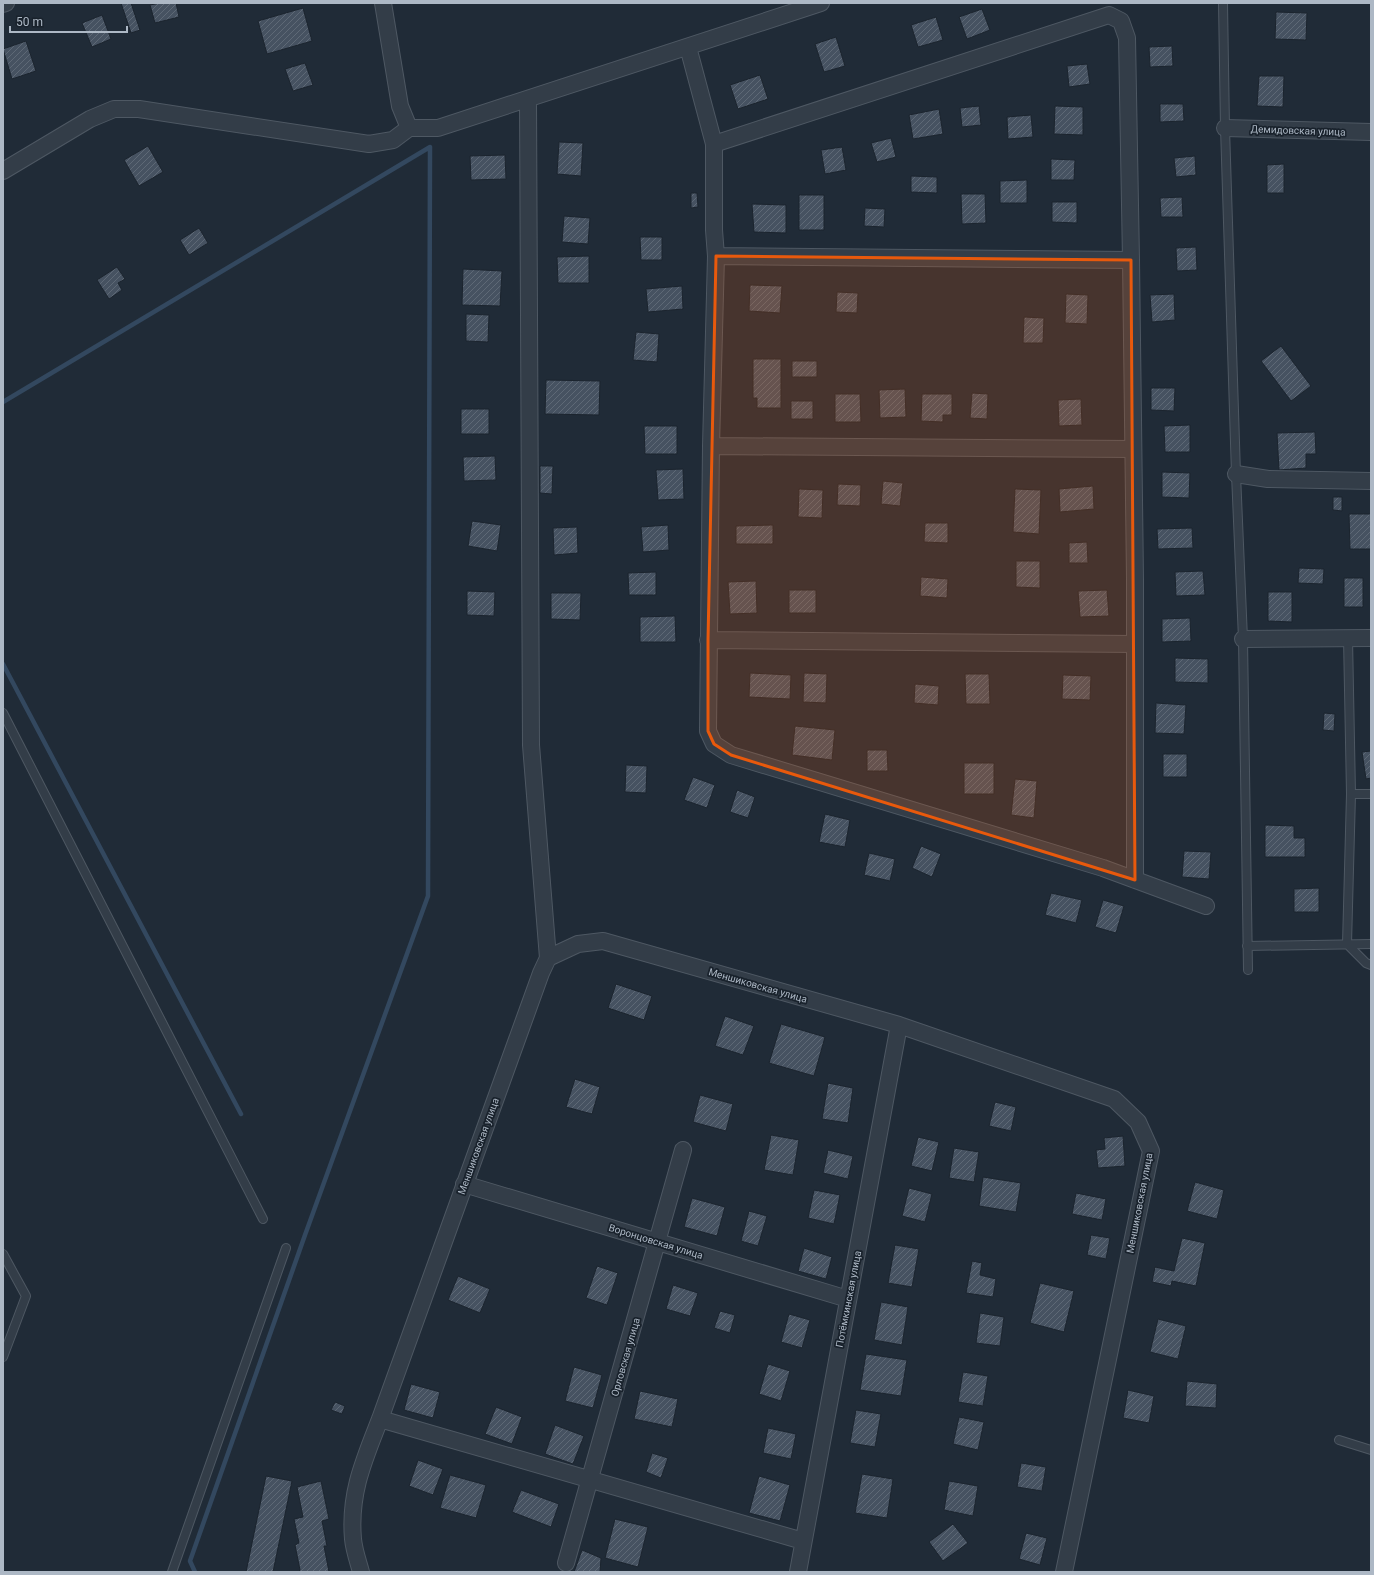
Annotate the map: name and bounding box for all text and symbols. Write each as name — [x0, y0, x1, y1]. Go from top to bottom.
scale bar — [10, 8, 127, 34]
text: 50 m — [16, 15, 43, 29]
street label: Демидовская улица — [1250, 123, 1346, 138]
street label: Меншиковская улица — [707, 966, 808, 1005]
street label: Меншиковская улица — [456, 1096, 501, 1196]
street label: Меншиковская улица — [1124, 1152, 1155, 1254]
street label: Воронцовская улица — [607, 1222, 704, 1261]
street label: Потёмкинская улица — [834, 1250, 863, 1348]
street label: Орловская улица — [609, 1317, 642, 1398]

